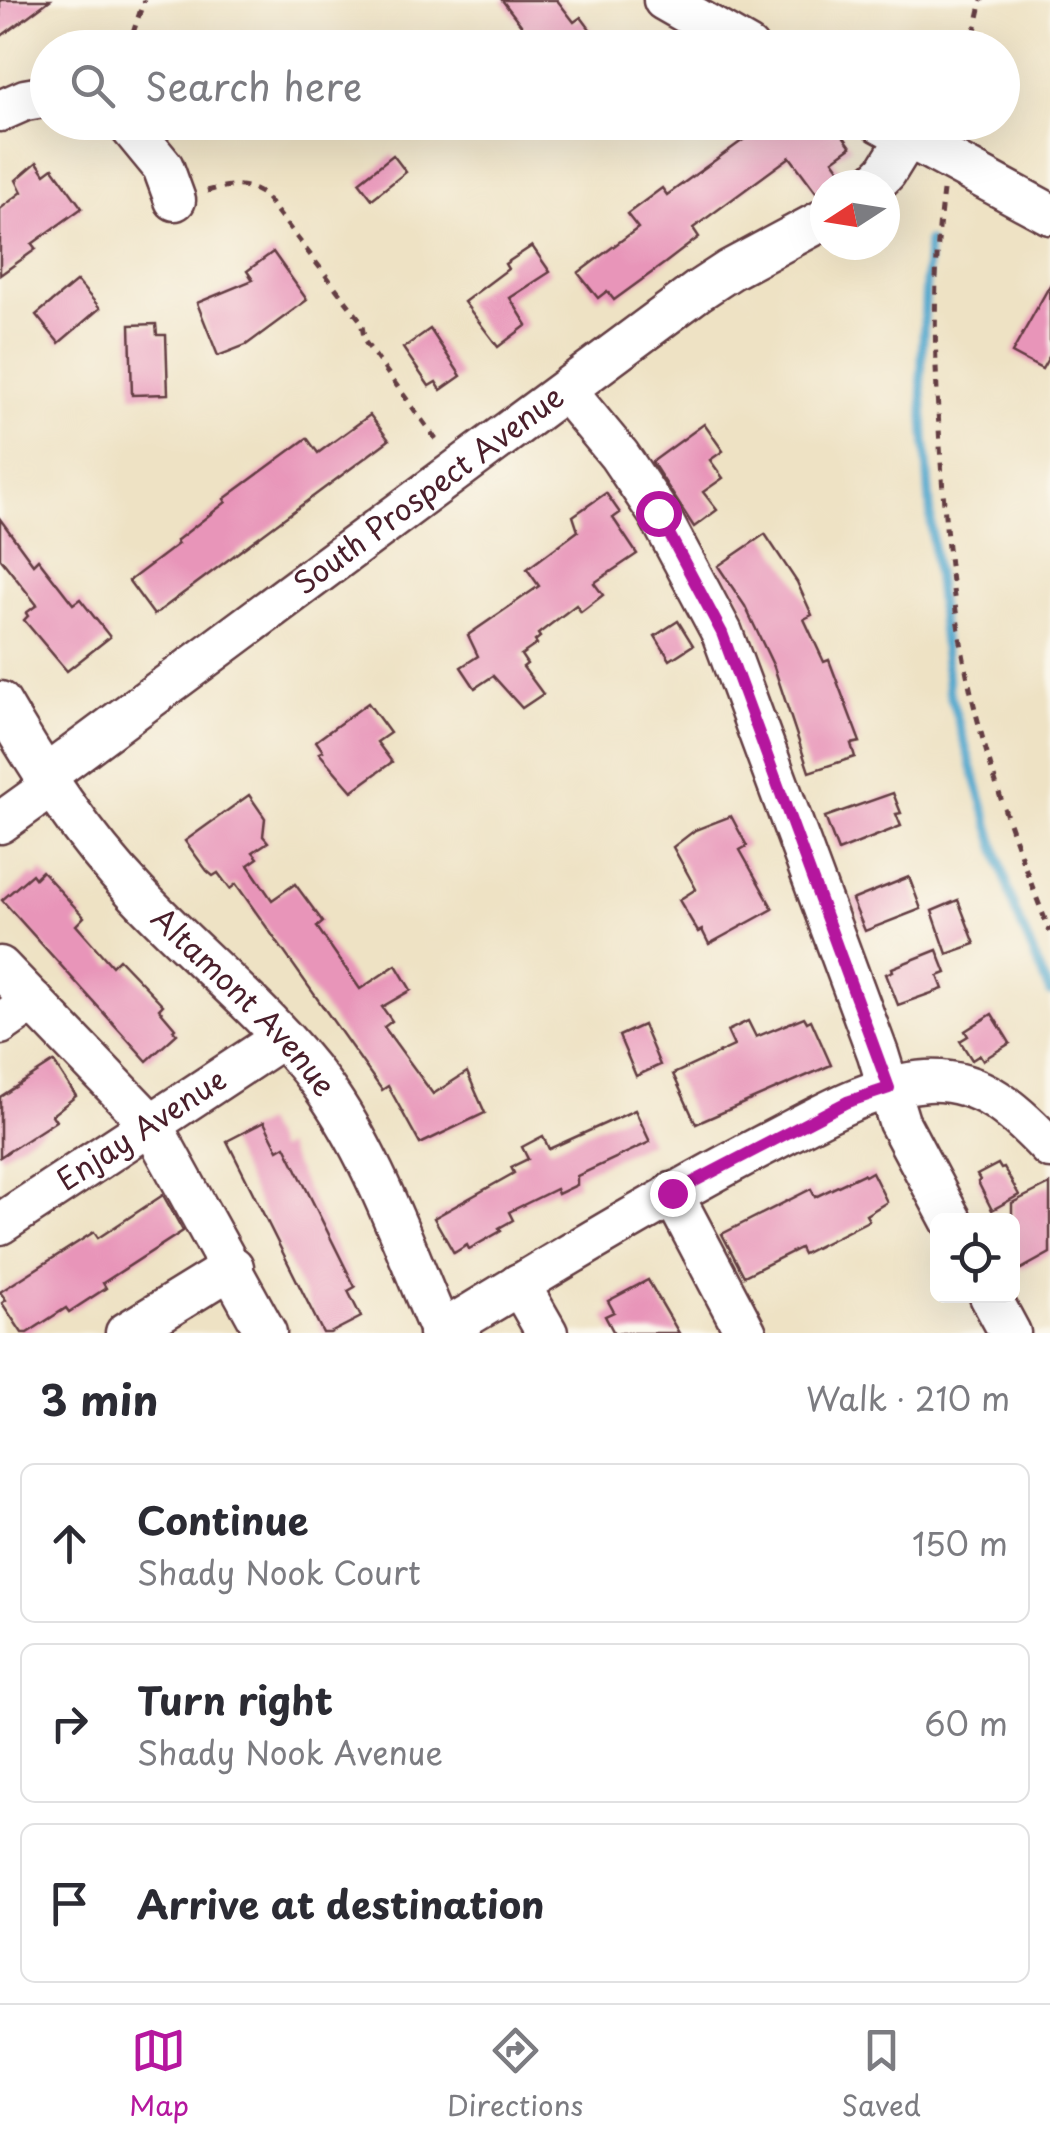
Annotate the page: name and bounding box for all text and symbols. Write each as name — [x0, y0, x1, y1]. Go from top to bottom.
search box — [30, 30, 1020, 140]
text: Search here — [145, 57, 362, 114]
icon: search — [65, 58, 120, 113]
north arrow — [810, 170, 900, 260]
street label: South Prospect Avenue — [283, 373, 572, 604]
route start — [636, 491, 682, 537]
street label: Altamont Avenue — [142, 896, 348, 1105]
street label: Enjay Avenue — [47, 1056, 234, 1201]
route end — [650, 1171, 696, 1217]
map controls — [930, 1213, 1020, 1303]
button: locate — [930, 1213, 1020, 1303]
text: 3 min — [40, 1367, 158, 1430]
text: Walk · 210 m — [806, 1374, 1010, 1422]
text: Continue — [137, 1491, 308, 1548]
icon: ahead — [42, 1516, 97, 1571]
text: 150 m — [912, 1519, 1008, 1567]
text: Shady Nook Court — [137, 1548, 421, 1596]
text: Turn right — [137, 1671, 333, 1728]
icon: right — [42, 1696, 97, 1751]
text: 60 m — [924, 1699, 1008, 1747]
text: Shady Nook Avenue — [137, 1728, 443, 1776]
text: Arrive at destination — [137, 1875, 545, 1932]
icon: arrive — [42, 1876, 97, 1931]
tab: Map — [129, 2023, 189, 2126]
tab: Directions — [447, 2023, 583, 2126]
tab: Saved — [841, 2023, 921, 2126]

